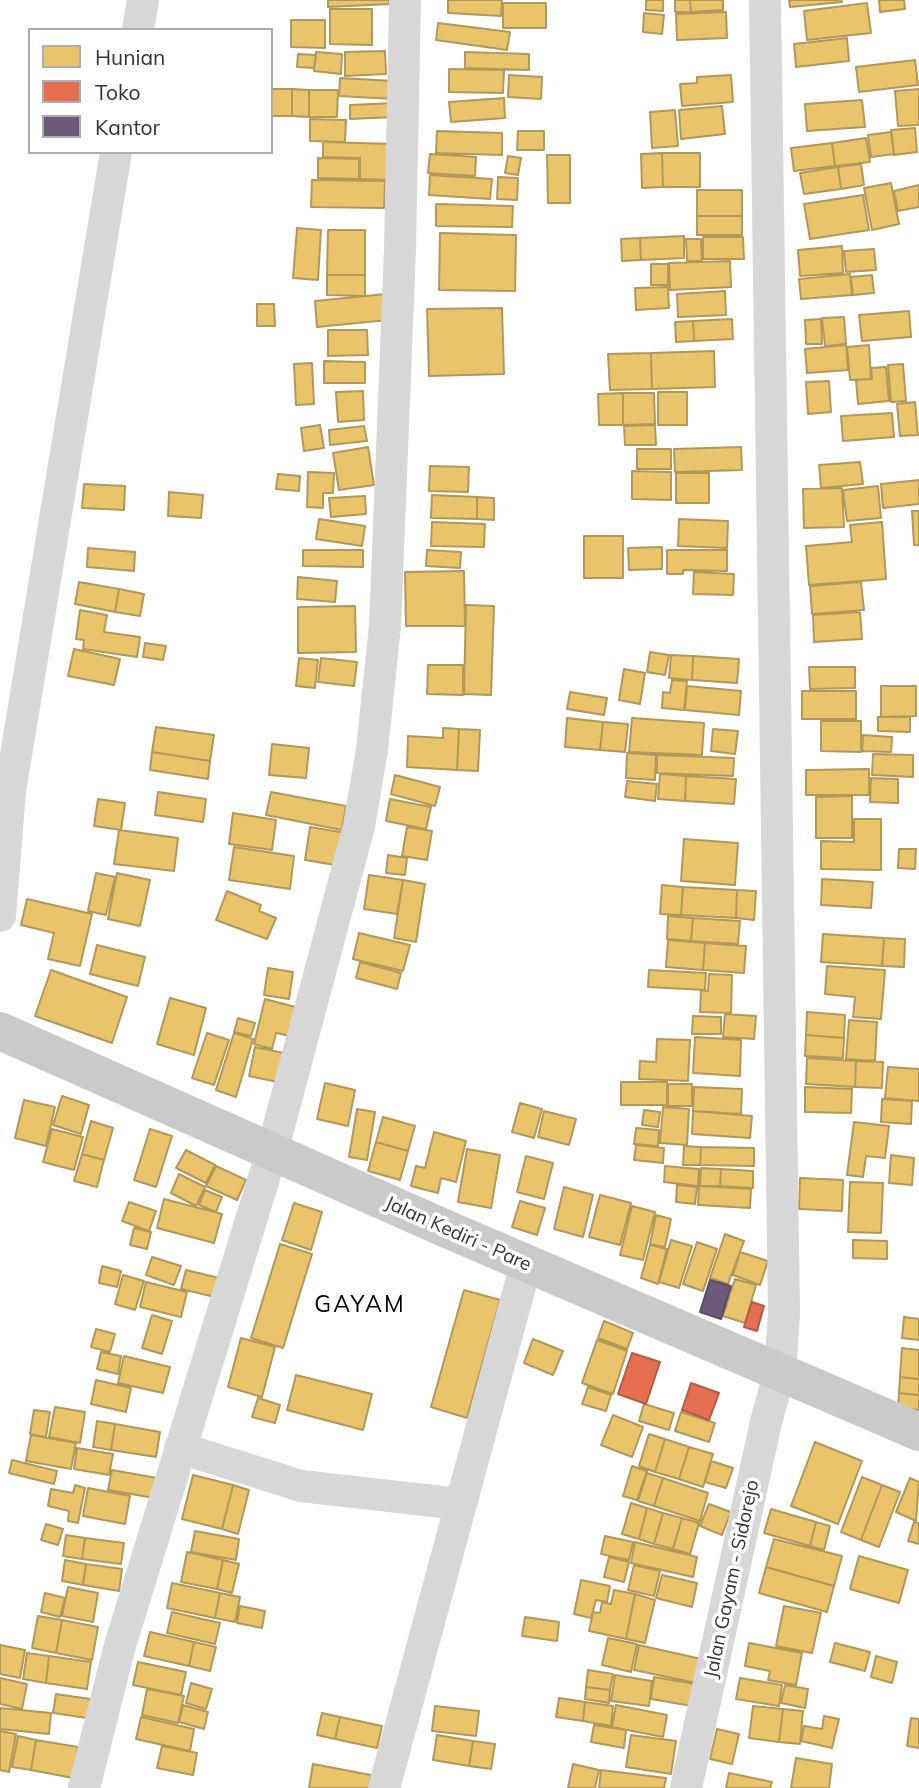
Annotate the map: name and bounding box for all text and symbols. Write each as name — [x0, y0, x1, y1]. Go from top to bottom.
legend — [28, 28, 273, 154]
text: Hunian — [95, 44, 165, 70]
text: Toko — [95, 79, 141, 105]
text: Kantor — [95, 114, 160, 140]
street label: Jalan Kediri - Pare — [381, 1192, 535, 1276]
district label: GAYAM — [315, 1291, 405, 1319]
street label: Jalan Gayam - Sidorejo — [700, 1478, 764, 1680]

